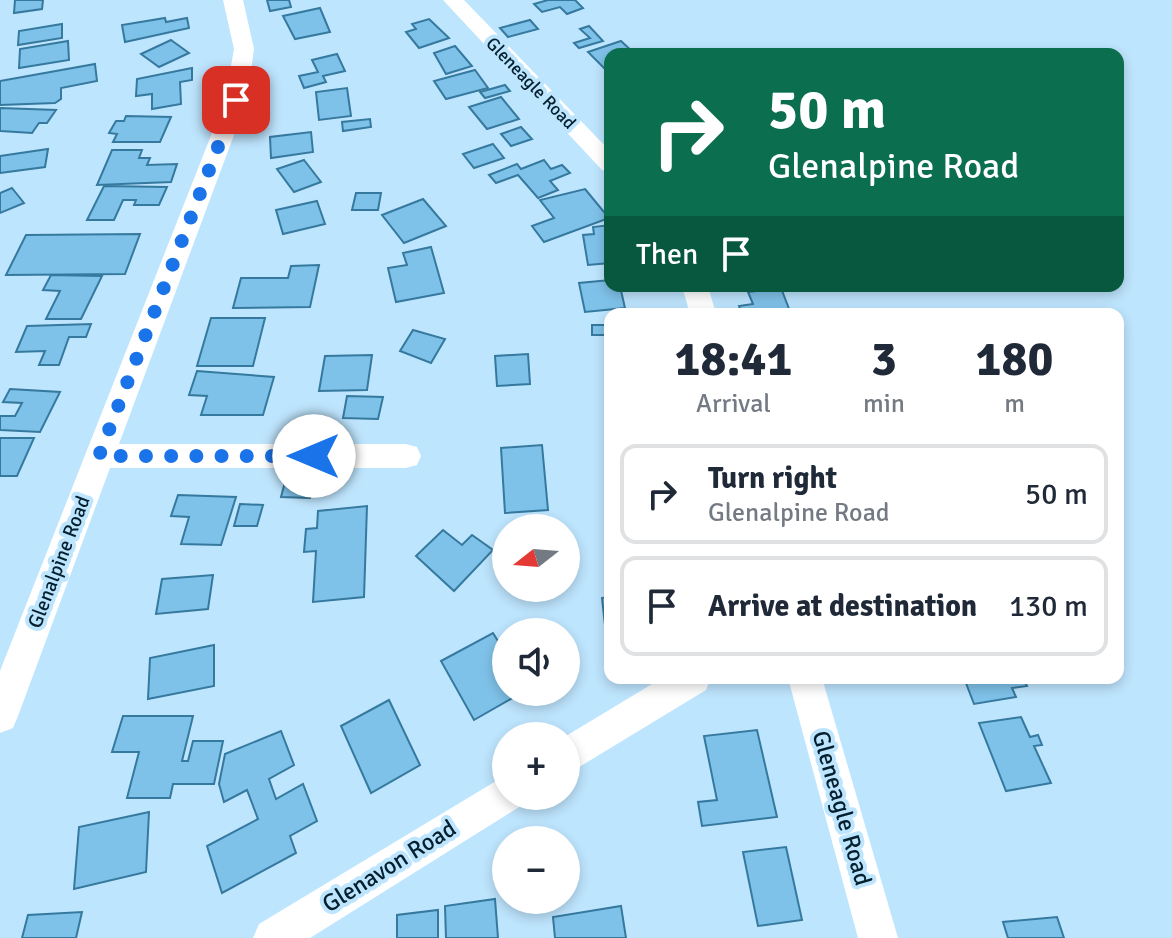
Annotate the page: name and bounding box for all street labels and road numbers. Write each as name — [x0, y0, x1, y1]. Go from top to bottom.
street label: Gleneagle Road — [482, 32, 580, 134]
street label: Glenalpine Road — [22, 492, 96, 632]
street label: Gleneagle Road — [806, 727, 878, 889]
street label: Glenavon Road — [317, 813, 461, 919]

